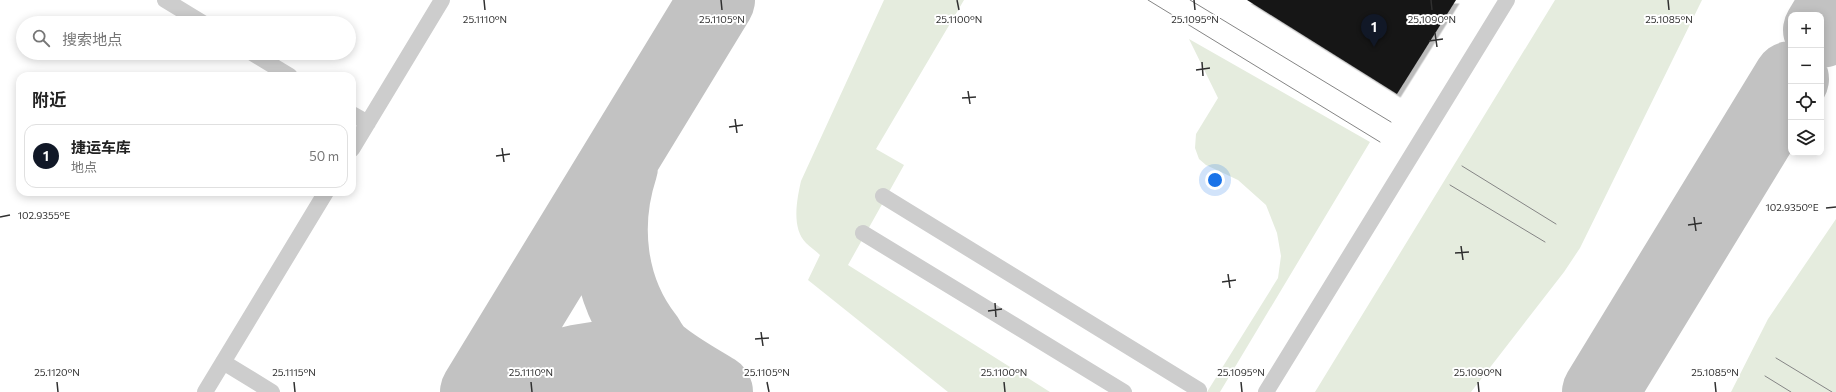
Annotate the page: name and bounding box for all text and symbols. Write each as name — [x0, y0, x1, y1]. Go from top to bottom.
map controls — [1788, 12, 1824, 156]
button: + — [1788, 12, 1824, 48]
text: 25.1110°N — [463, 13, 507, 25]
text: 25.1105°N — [699, 13, 745, 25]
text: 25.1100°N — [936, 13, 982, 25]
text: 25.1095°N — [1171, 13, 1219, 25]
text: 25.1090°N — [1408, 13, 1456, 25]
text: 25.1085°N — [1645, 13, 1693, 25]
pin: 1 — [1361, 14, 1387, 47]
search box — [16, 16, 356, 60]
icon: search — [30, 27, 52, 49]
text: 搜索地点 — [62, 30, 122, 48]
button: − — [1788, 48, 1824, 84]
button: locate — [1788, 84, 1824, 120]
text: 附近 — [32, 89, 66, 110]
button: layers — [1788, 120, 1824, 156]
text: 捷运车库 — [71, 138, 131, 156]
text: 1 — [43, 148, 49, 164]
text: 50 m — [309, 148, 339, 164]
text: 地点 — [71, 159, 97, 175]
your location — [1205, 170, 1225, 190]
text: 102.9350°E — [1765, 201, 1819, 213]
text: 102.9355°E — [18, 209, 70, 221]
text: 25.1120°N — [34, 366, 80, 378]
text: 25.1115°N — [272, 366, 316, 378]
text: 25.1110°N — [509, 366, 553, 378]
text: 25.1105°N — [744, 366, 790, 378]
text: 25.1100°N — [981, 366, 1027, 378]
text: 25.1095°N — [1217, 366, 1265, 378]
text: 25.1090°N — [1454, 366, 1502, 378]
text: 25.1085°N — [1691, 366, 1739, 378]

